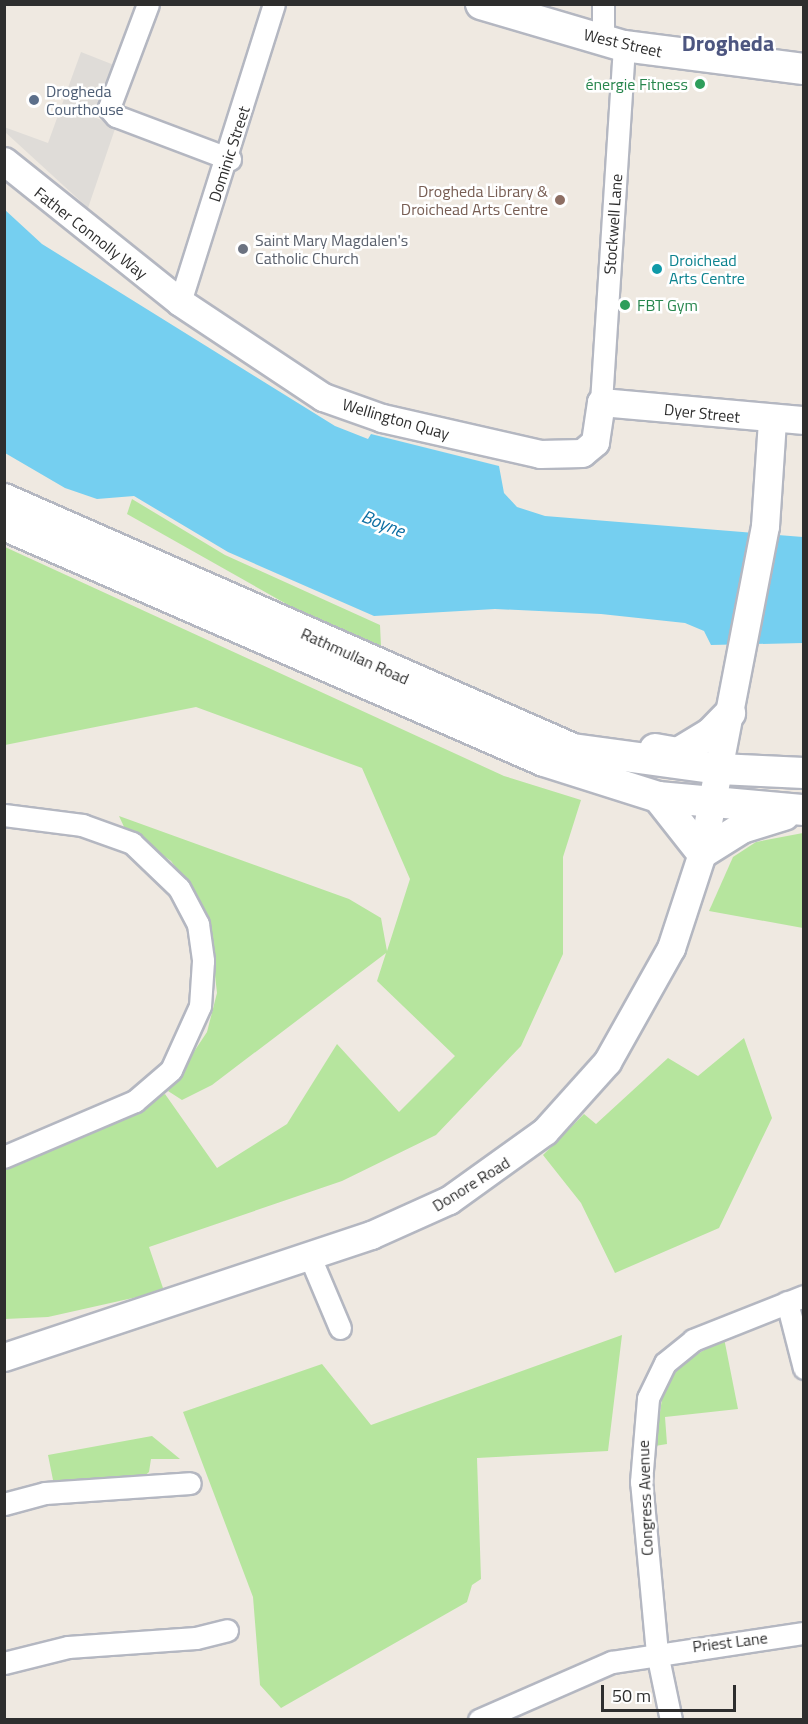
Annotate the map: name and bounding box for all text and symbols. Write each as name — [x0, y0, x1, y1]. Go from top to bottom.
street label: West Street — [582, 25, 664, 61]
district label: Drogheda — [682, 31, 774, 57]
place label: énergie Fitness — [585, 74, 688, 94]
marker: énergie Fitness — [693, 77, 707, 91]
place label: Drogheda Courthouse — [46, 81, 124, 119]
marker: Drogheda Courthouse — [27, 93, 41, 107]
street label: Dominic Street — [204, 104, 254, 204]
street label: Stockwell Lane — [600, 173, 626, 275]
place label: Drogheda Library & Droichead Arts Centre — [401, 181, 548, 219]
street label: Father Connolly Way — [31, 183, 151, 283]
marker: Drogheda Library & Droichead Arts Centre — [553, 193, 567, 207]
place label: Saint Mary Magdalen's Catholic Church — [255, 230, 408, 268]
marker: Saint Mary Magdalen's Catholic Church — [236, 242, 250, 256]
place label: Droichead Arts Centre — [669, 250, 745, 288]
marker: Droichead Arts Centre — [650, 262, 664, 276]
place label: FBT Gym — [637, 295, 698, 315]
marker: FBT Gym — [618, 298, 632, 312]
street label: Wellington Quay — [340, 395, 452, 443]
street label: Dyer Street — [663, 399, 741, 427]
water label: Boyne — [358, 506, 408, 542]
street label: Rathmullan Road — [298, 624, 412, 688]
street label: Donore Road — [429, 1153, 513, 1215]
street label: Congress Avenue — [633, 1440, 657, 1556]
street label: Priest Lane — [691, 1628, 769, 1656]
scale bar — [604, 1673, 739, 1711]
text: 50 m — [612, 1682, 651, 1709]

